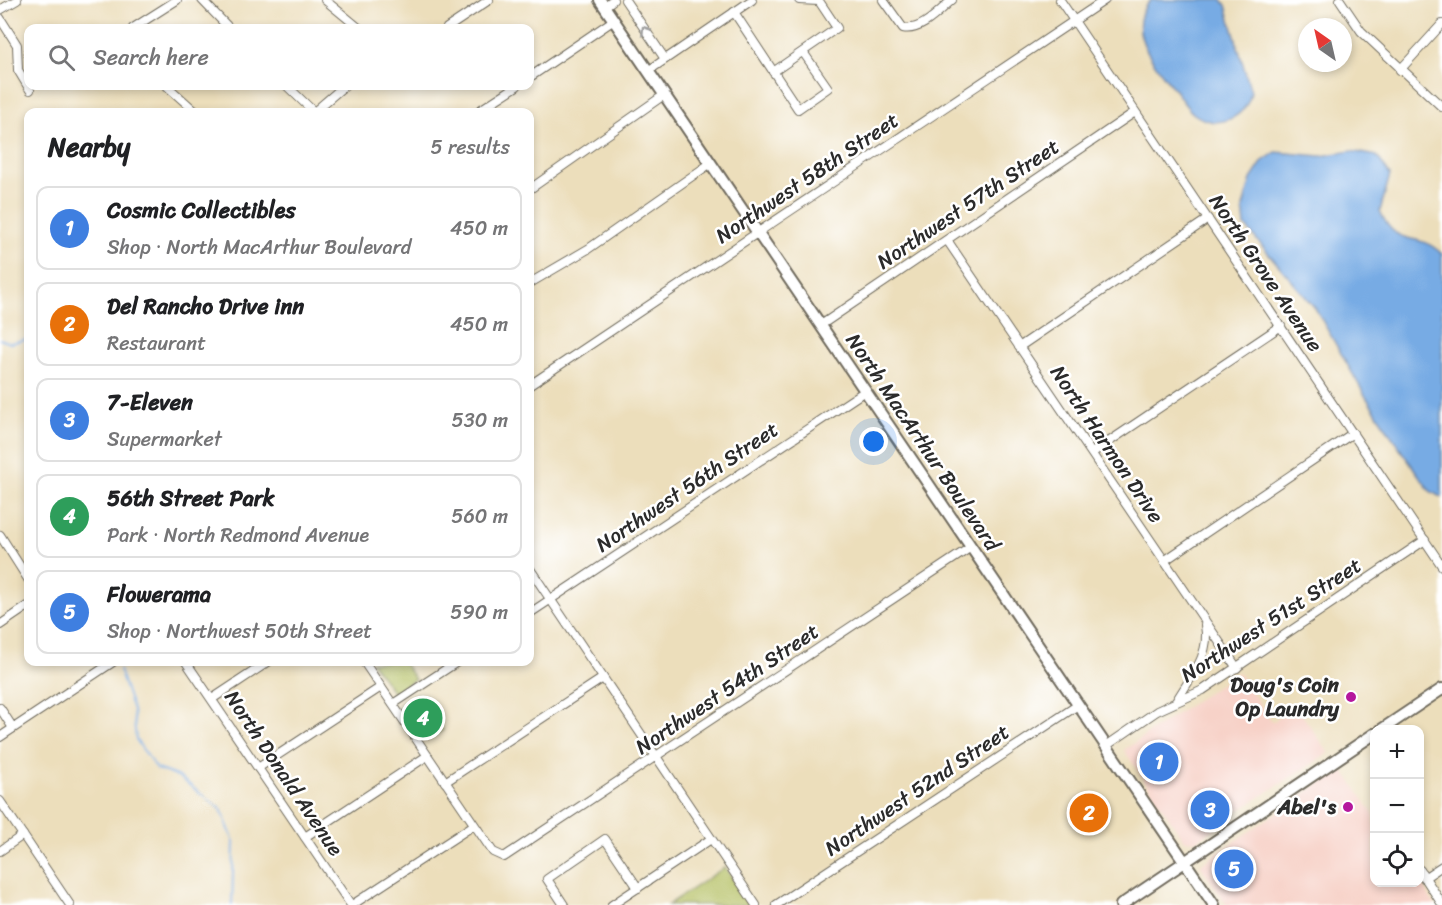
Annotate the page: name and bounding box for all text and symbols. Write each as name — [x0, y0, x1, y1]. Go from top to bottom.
north arrow — [1298, 18, 1352, 72]
search box — [24, 24, 534, 90]
one-way arrow — [641, 25, 652, 36]
text: Search here — [93, 38, 209, 77]
icon: search — [45, 41, 78, 74]
street label: Northwest 58th Street — [707, 102, 907, 254]
text: Nearby — [48, 124, 130, 170]
street label: Northwest 57th Street — [869, 128, 1067, 280]
text: 5 results — [431, 130, 510, 165]
street label: North Grove Avenue — [1199, 186, 1334, 360]
text: Cosmic Collectibles — [107, 191, 296, 230]
text: 1 — [65, 211, 74, 246]
text: 450 m — [450, 211, 508, 246]
text: Shop · North MacArthur Boulevard — [107, 230, 411, 265]
text: Del Rancho Drive inn — [107, 287, 304, 326]
text: 2 — [64, 307, 75, 342]
text: 450 m — [450, 307, 508, 342]
street label: North MacArthur Boulevard — [835, 325, 1012, 561]
text: Restaurant — [107, 326, 206, 361]
street label: North Harmon Drive — [1040, 357, 1174, 531]
text: 7-Eleven — [107, 383, 193, 422]
text: 3 — [64, 403, 75, 438]
text: 530 m — [452, 403, 508, 438]
street label: Northwest 56th Street — [588, 411, 786, 563]
text: Supermarket — [107, 422, 222, 457]
your location — [859, 427, 888, 456]
text: 56th Street Park — [107, 479, 275, 518]
text: 4 — [63, 499, 76, 534]
text: 560 m — [451, 499, 508, 534]
text: Park · North Redmond Avenue — [107, 518, 369, 553]
street label: Northwest 51st Street — [1173, 547, 1369, 693]
text: Flowerama — [107, 575, 211, 614]
text: 5 — [63, 595, 76, 630]
text: 590 m — [450, 595, 508, 630]
street label: Northwest 54th Street — [627, 613, 827, 765]
text: Shop · Northwest 50th Street — [107, 614, 372, 649]
place label: Doug's Coin Op Laundry — [1230, 666, 1340, 728]
street label: North Donald Avenue — [214, 682, 354, 864]
marker: Doug's Coin Op Laundry — [1344, 690, 1358, 704]
pin: 4 — [404, 696, 442, 740]
street label: Northwest 52nd Street — [817, 714, 1017, 866]
map controls — [1370, 725, 1424, 887]
button: + — [1370, 725, 1424, 779]
pin: 1 — [1140, 740, 1178, 784]
button: − — [1370, 779, 1424, 833]
pin: 3 — [1190, 788, 1230, 832]
place label: Abel's — [1276, 788, 1336, 826]
pin: 2 — [1070, 790, 1108, 836]
marker: Abel's — [1341, 800, 1355, 814]
button: locate — [1370, 833, 1424, 887]
pin: 5 — [1214, 846, 1254, 892]

